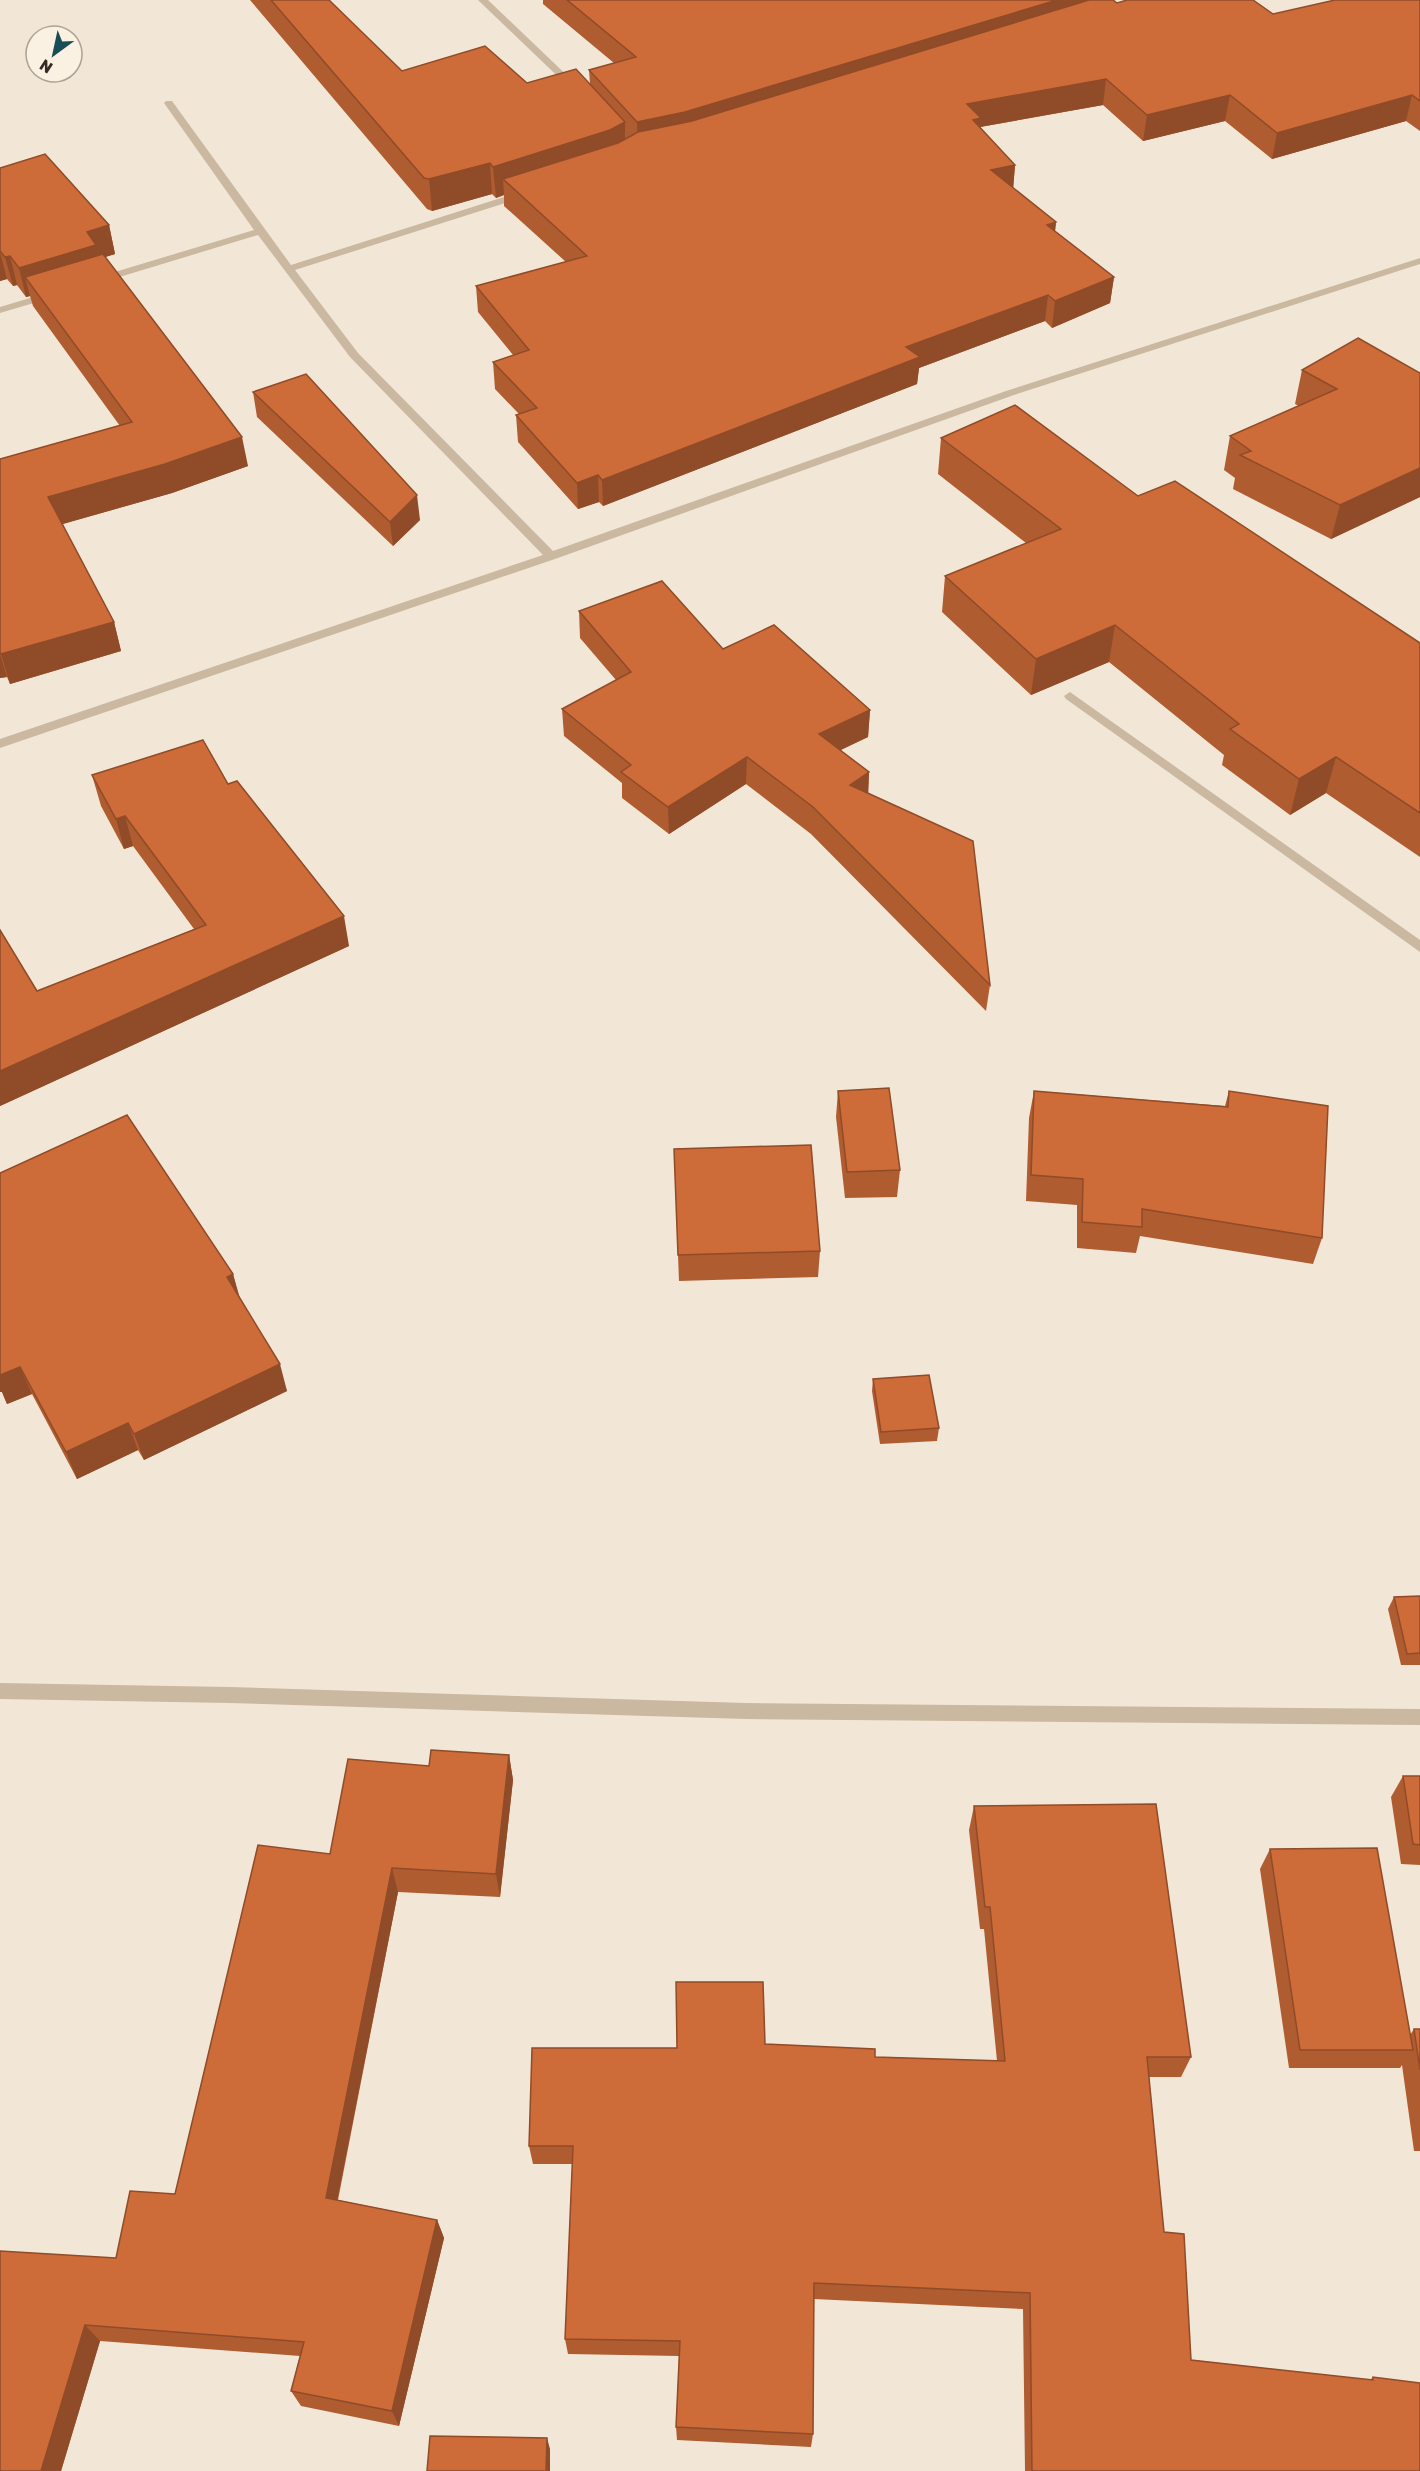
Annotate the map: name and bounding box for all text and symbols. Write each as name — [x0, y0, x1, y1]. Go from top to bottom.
north arrow — [24, 24, 84, 84]
text: N — [36, 55, 56, 77]

